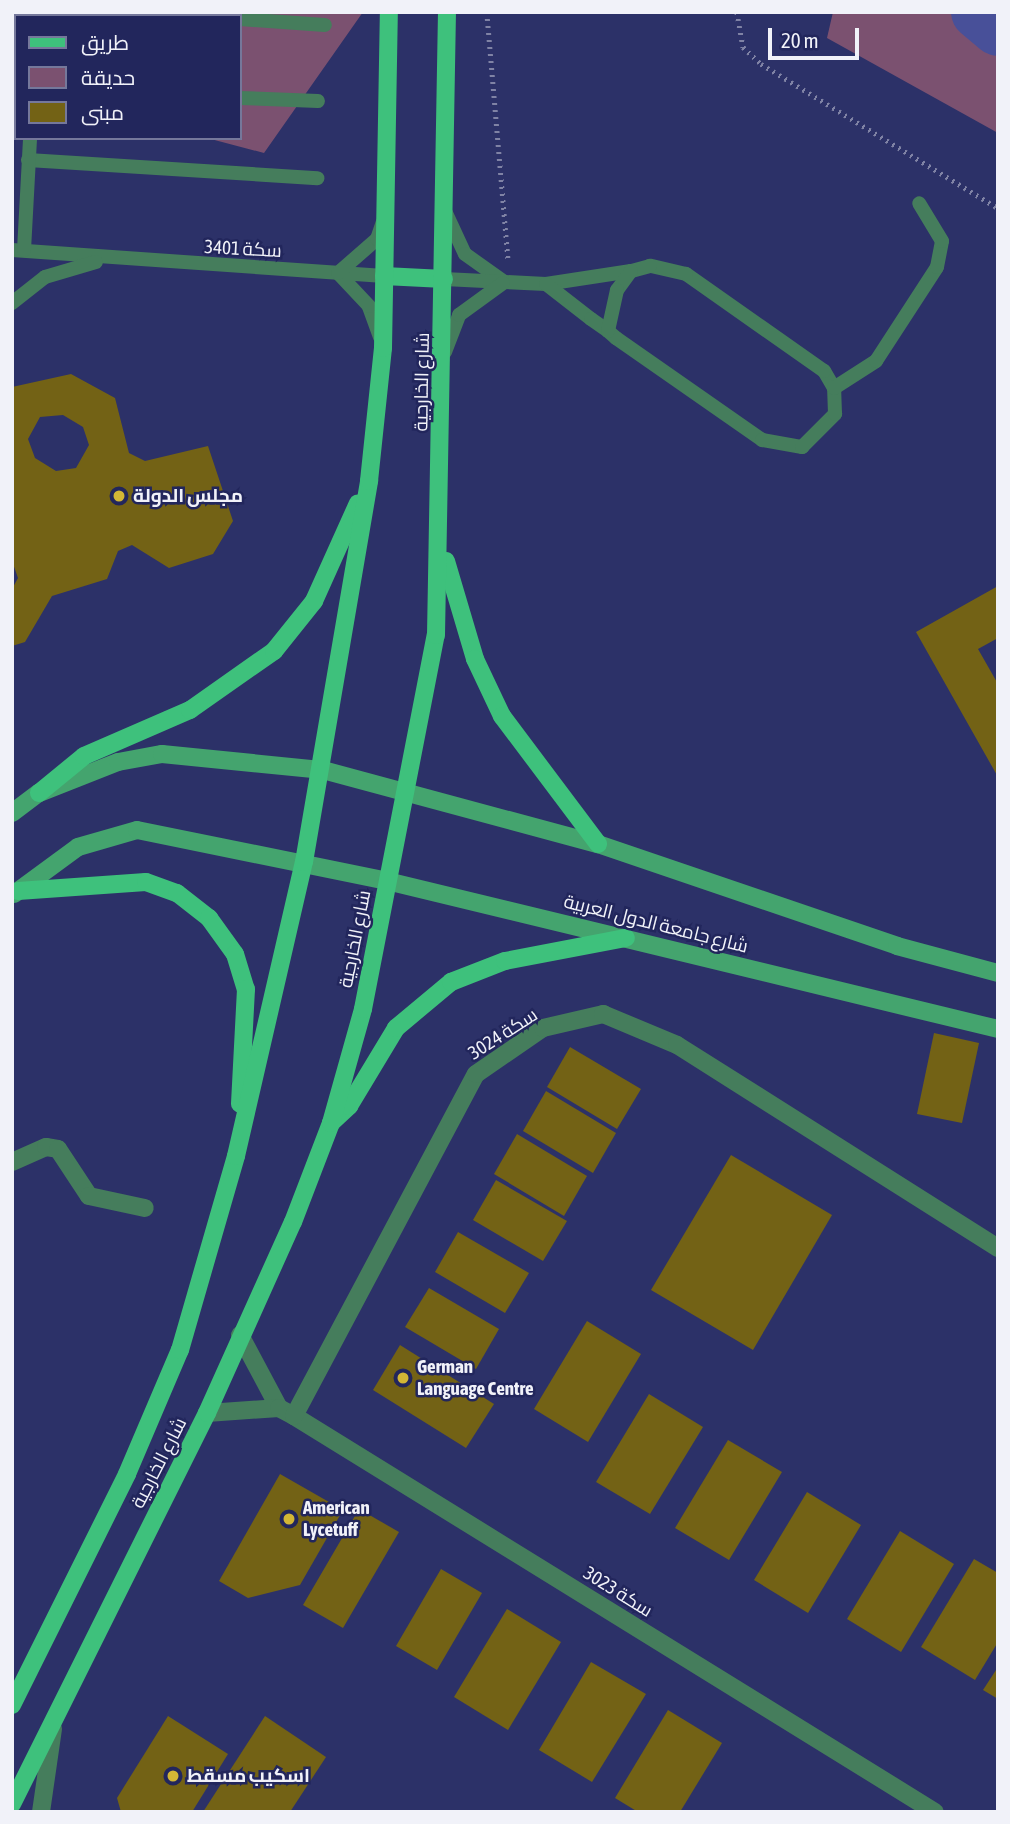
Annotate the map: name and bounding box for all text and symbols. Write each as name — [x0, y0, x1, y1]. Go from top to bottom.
legend — [14, 14, 242, 140]
scale bar — [772, 14, 863, 58]
text: 20 m — [781, 28, 819, 52]
text: طريق — [81, 30, 129, 54]
text: حديقة — [81, 65, 135, 89]
text: مبنى — [81, 100, 124, 124]
street label: سكة 3401 — [204, 236, 282, 262]
street label: شارع الخارجية — [410, 332, 434, 432]
place label: مجلس الدولة — [133, 485, 243, 507]
marker: مجلس الدولة — [111, 488, 127, 504]
street label: شارع الخارجية — [334, 888, 376, 990]
street label: شارع جامعة الدول العربية — [561, 890, 751, 958]
street label: سكة 3024 — [464, 1003, 542, 1065]
place label: German Language Centre — [417, 1356, 534, 1400]
marker: German Language Centre — [395, 1370, 411, 1386]
street label: شارع الخارجية — [126, 1414, 192, 1512]
place label: American Lycetuff — [303, 1497, 370, 1541]
marker: American Lycetuff — [281, 1511, 297, 1527]
street label: سكة 3023 — [579, 1562, 657, 1622]
place label: اسكيب مسقط — [187, 1765, 310, 1787]
marker: اسكيب مسقط — [165, 1768, 181, 1784]

